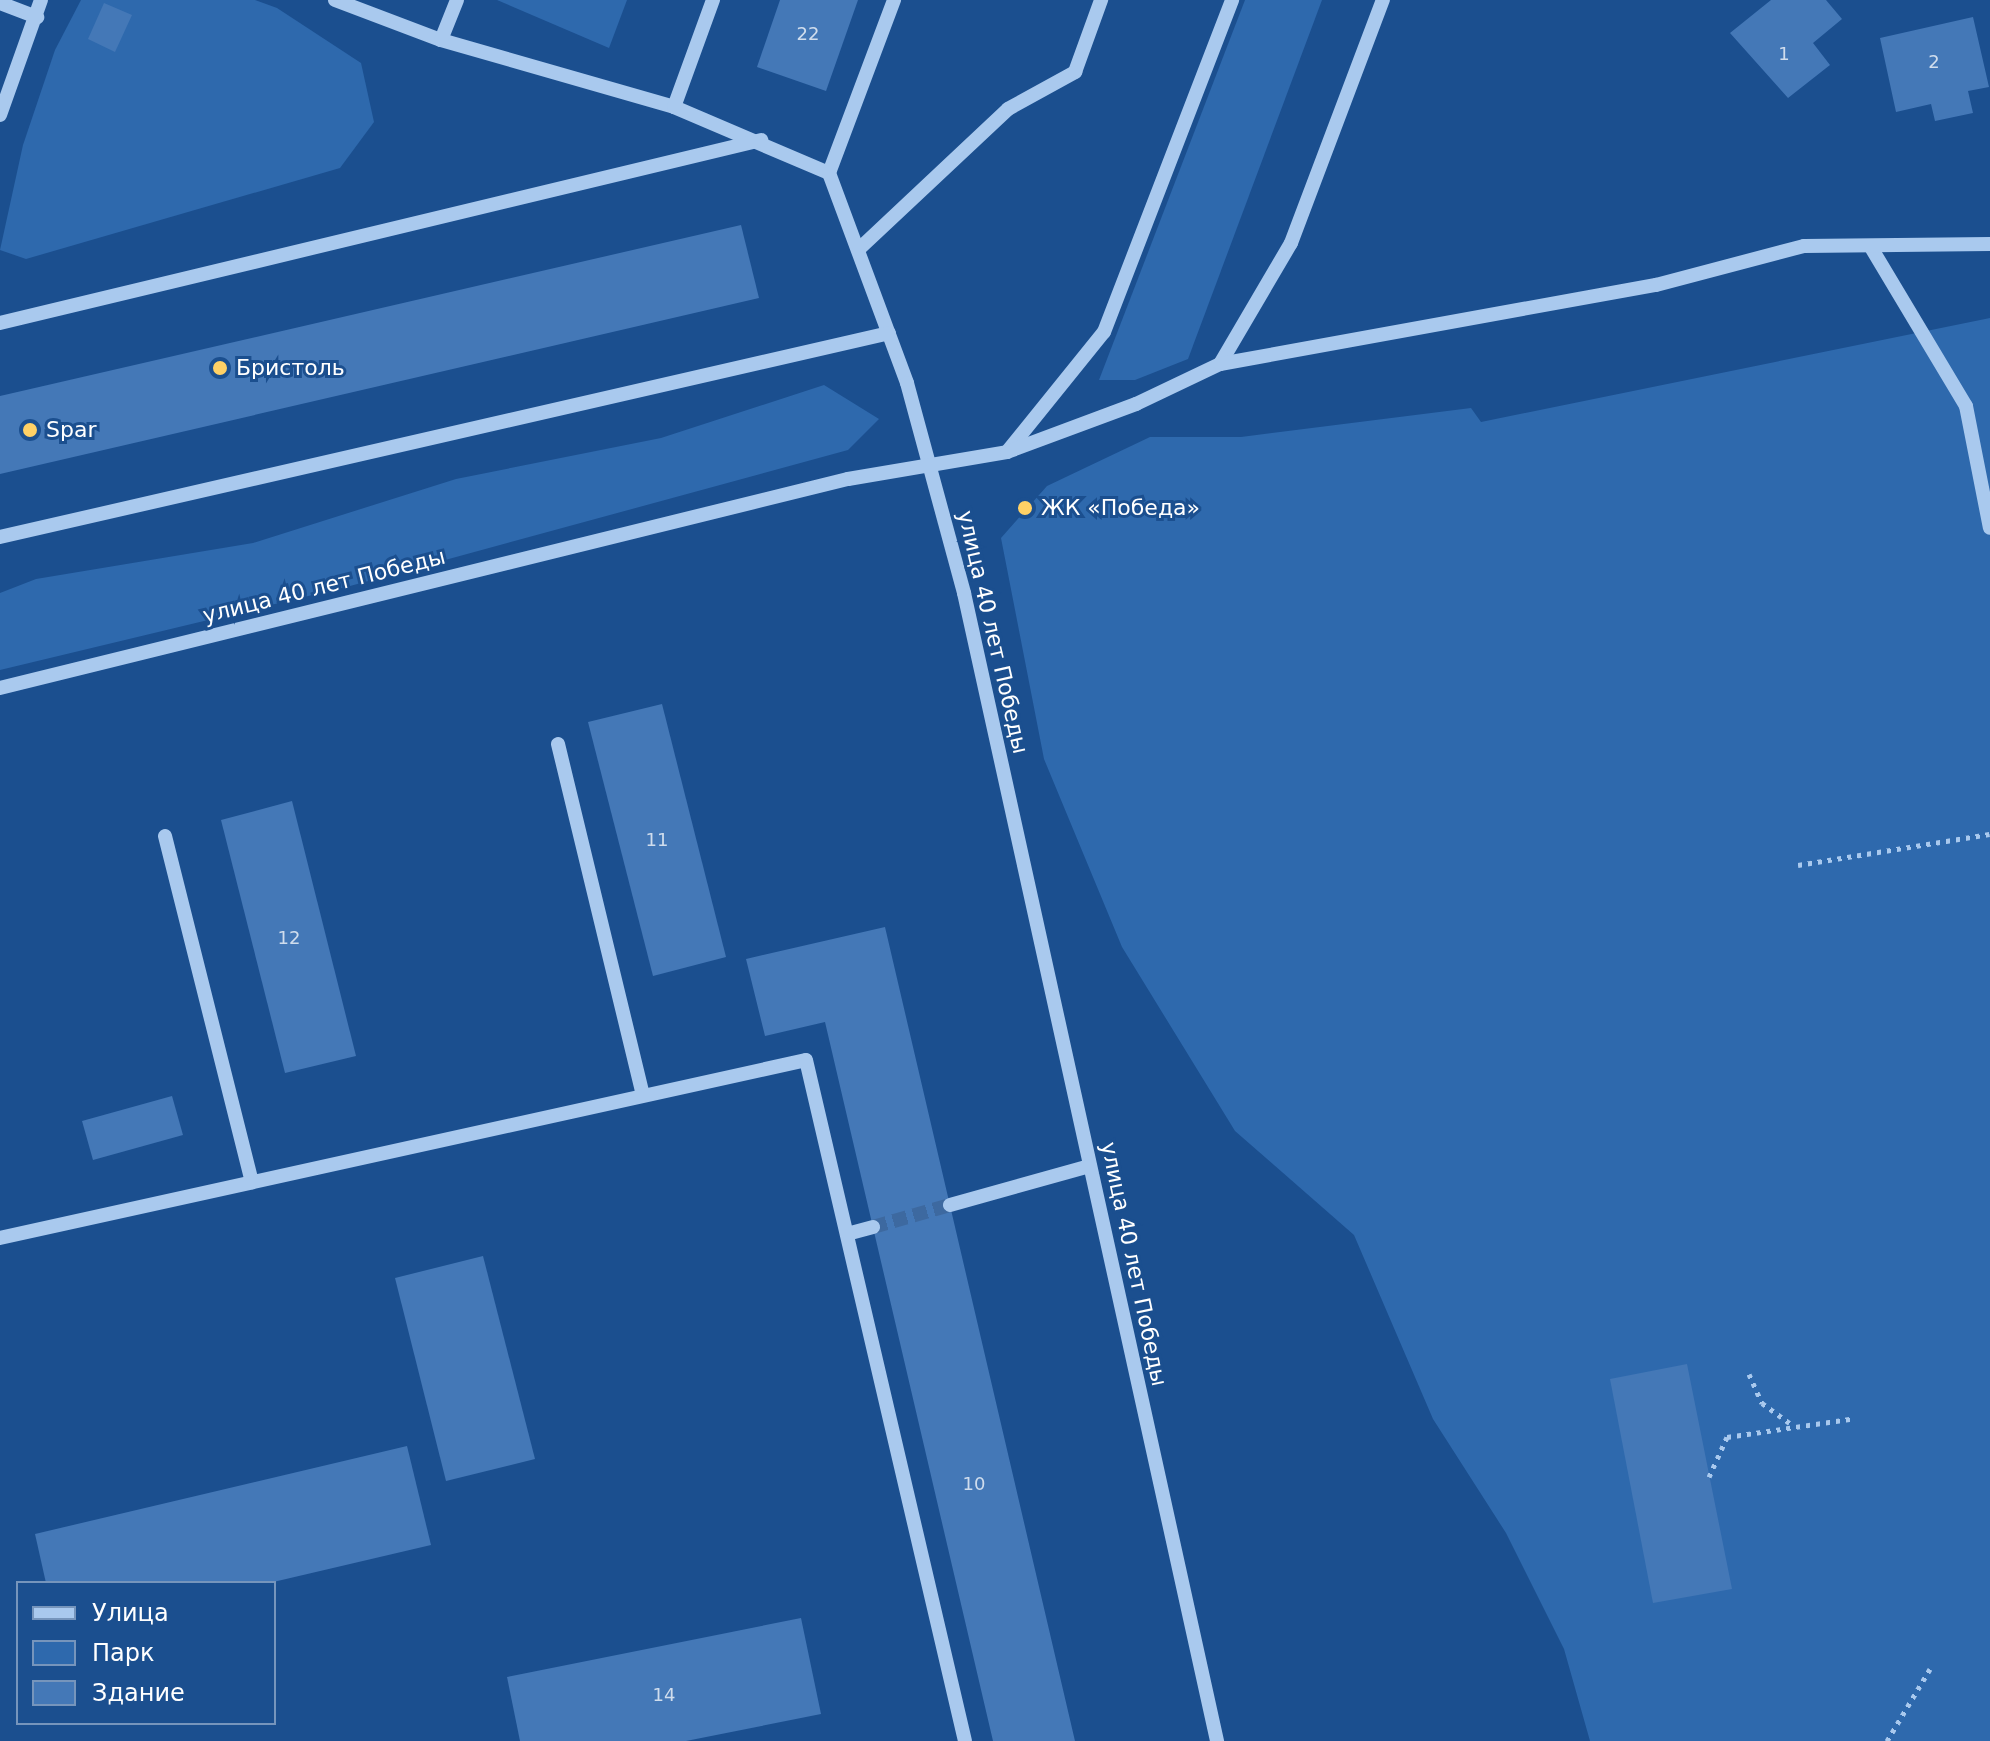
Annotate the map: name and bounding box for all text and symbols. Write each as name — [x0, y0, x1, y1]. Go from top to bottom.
house number: 22 — [797, 23, 819, 45]
house number: 1 — [1778, 43, 1790, 65]
house number: 2 — [1928, 51, 1940, 73]
place label: Бристоль — [236, 355, 345, 381]
marker: Бристоль — [211, 359, 229, 377]
place label: Spar — [46, 417, 96, 443]
marker: Spar — [21, 421, 39, 439]
place label: ЖК «Победа» — [1041, 495, 1200, 521]
marker: ЖК «Победа» — [1016, 499, 1034, 517]
street label: улица 40 лет Победы — [952, 508, 1034, 756]
street label: улица 40 лет Победы — [200, 543, 448, 629]
house number: 11 — [646, 829, 668, 851]
house number: 12 — [278, 927, 300, 949]
street label: улица 40 лет Победы — [1095, 1140, 1173, 1388]
house number: 10 — [963, 1473, 985, 1495]
legend — [16, 1581, 276, 1725]
text: Улица — [92, 1599, 169, 1627]
text: Парк — [92, 1639, 154, 1667]
text: Здание — [92, 1679, 185, 1707]
house number: 14 — [653, 1684, 675, 1706]

